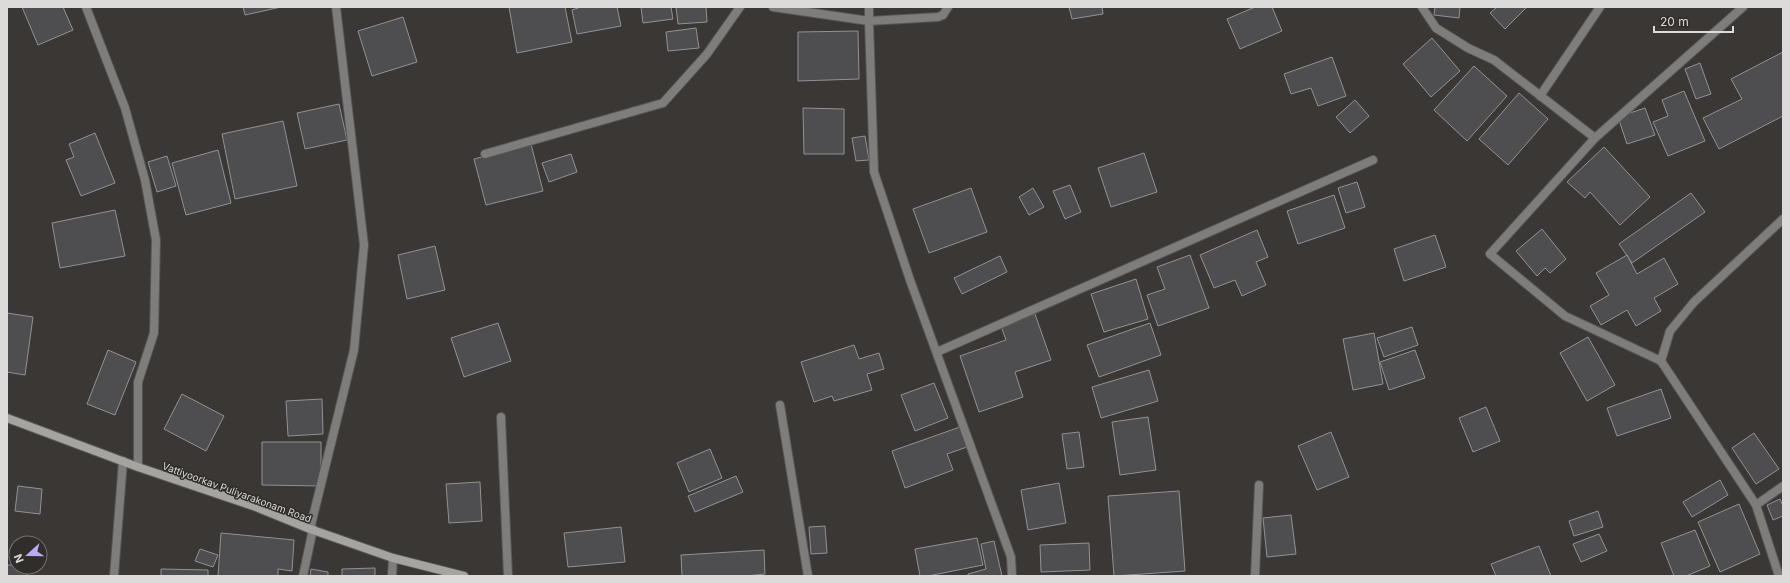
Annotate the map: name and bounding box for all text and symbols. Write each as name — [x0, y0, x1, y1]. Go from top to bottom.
scale bar — [1654, 8, 1733, 34]
text: 20 m — [1660, 14, 1689, 29]
street label: Vattiyoorkav Puliyarakonam Road — [161, 459, 313, 525]
north arrow — [8, 535, 48, 575]
text: N — [11, 552, 27, 565]

